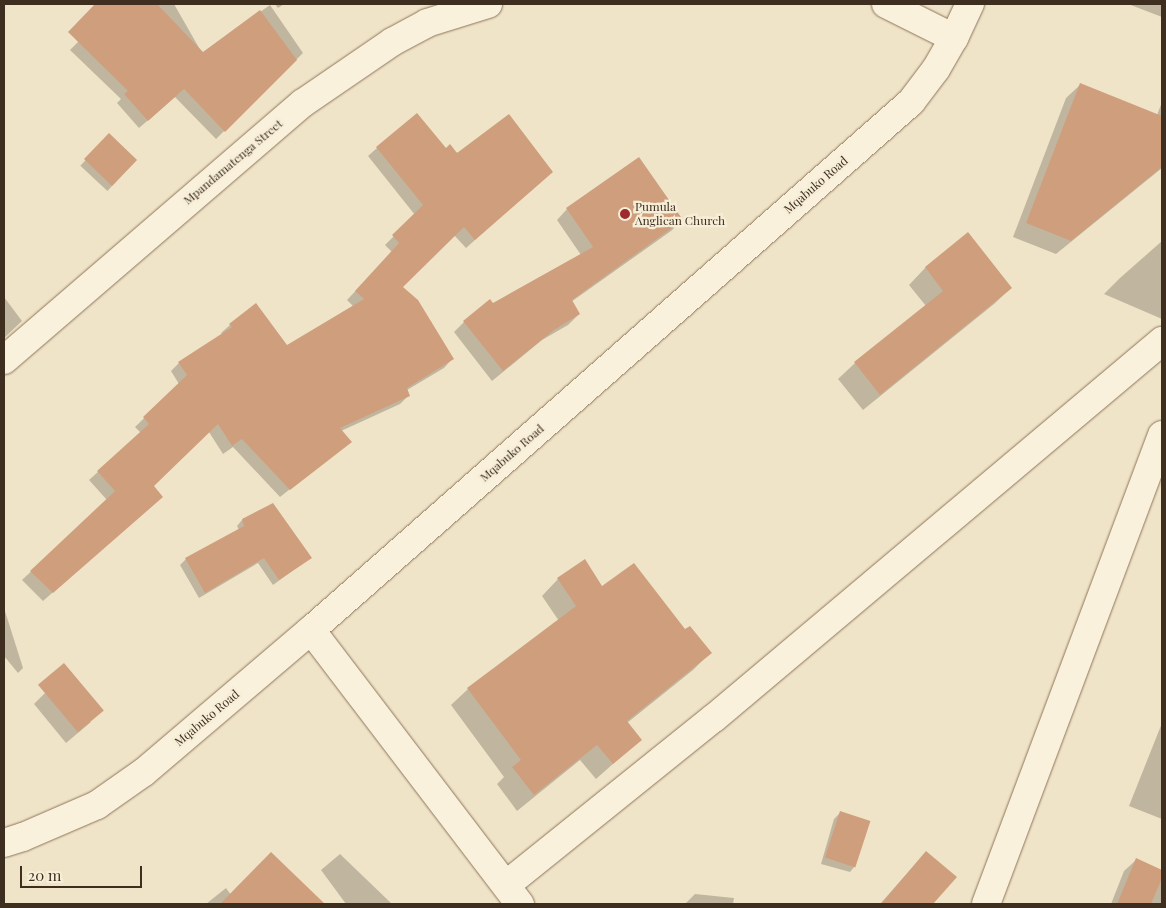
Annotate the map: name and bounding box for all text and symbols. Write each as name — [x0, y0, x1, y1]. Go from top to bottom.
street label: Mpandamatenga Street — [181, 116, 285, 208]
street label: Mqabuko Road — [781, 153, 851, 217]
place label: Pumula Anglican Church — [635, 200, 725, 228]
marker: Pumula Anglican Church — [619, 208, 631, 220]
street label: Mqabuko Road — [477, 421, 547, 485]
street label: Mqabuko Road — [172, 687, 242, 749]
scale bar — [22, 856, 145, 888]
text: 20 m — [28, 865, 61, 885]

